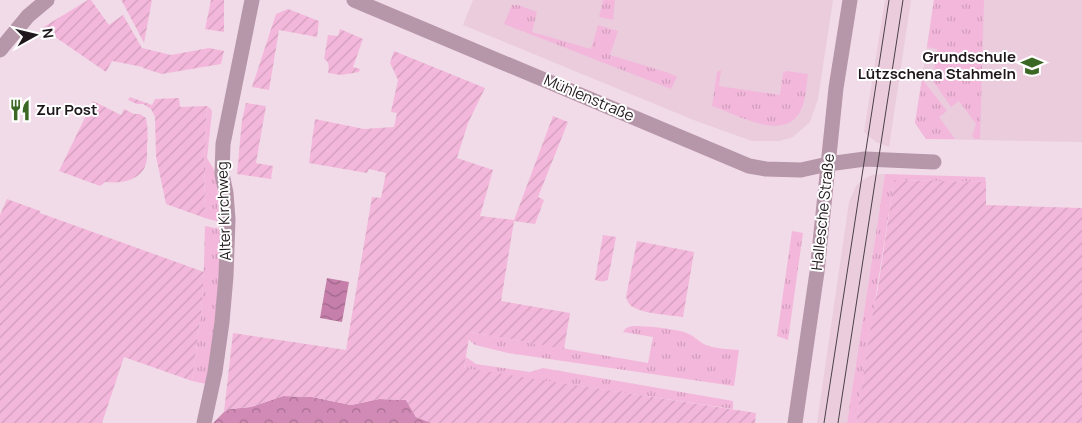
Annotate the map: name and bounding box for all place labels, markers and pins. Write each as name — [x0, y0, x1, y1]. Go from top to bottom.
place label: Grundschule Lützschena Stahmeln — [858, 46, 1016, 84]
school or university icon: Grundschule Lützschena Stahmeln — [1019, 53, 1045, 79]
restaurant icon: Zur Post — [7, 97, 33, 123]
place label: Zur Post — [36, 99, 97, 120]

